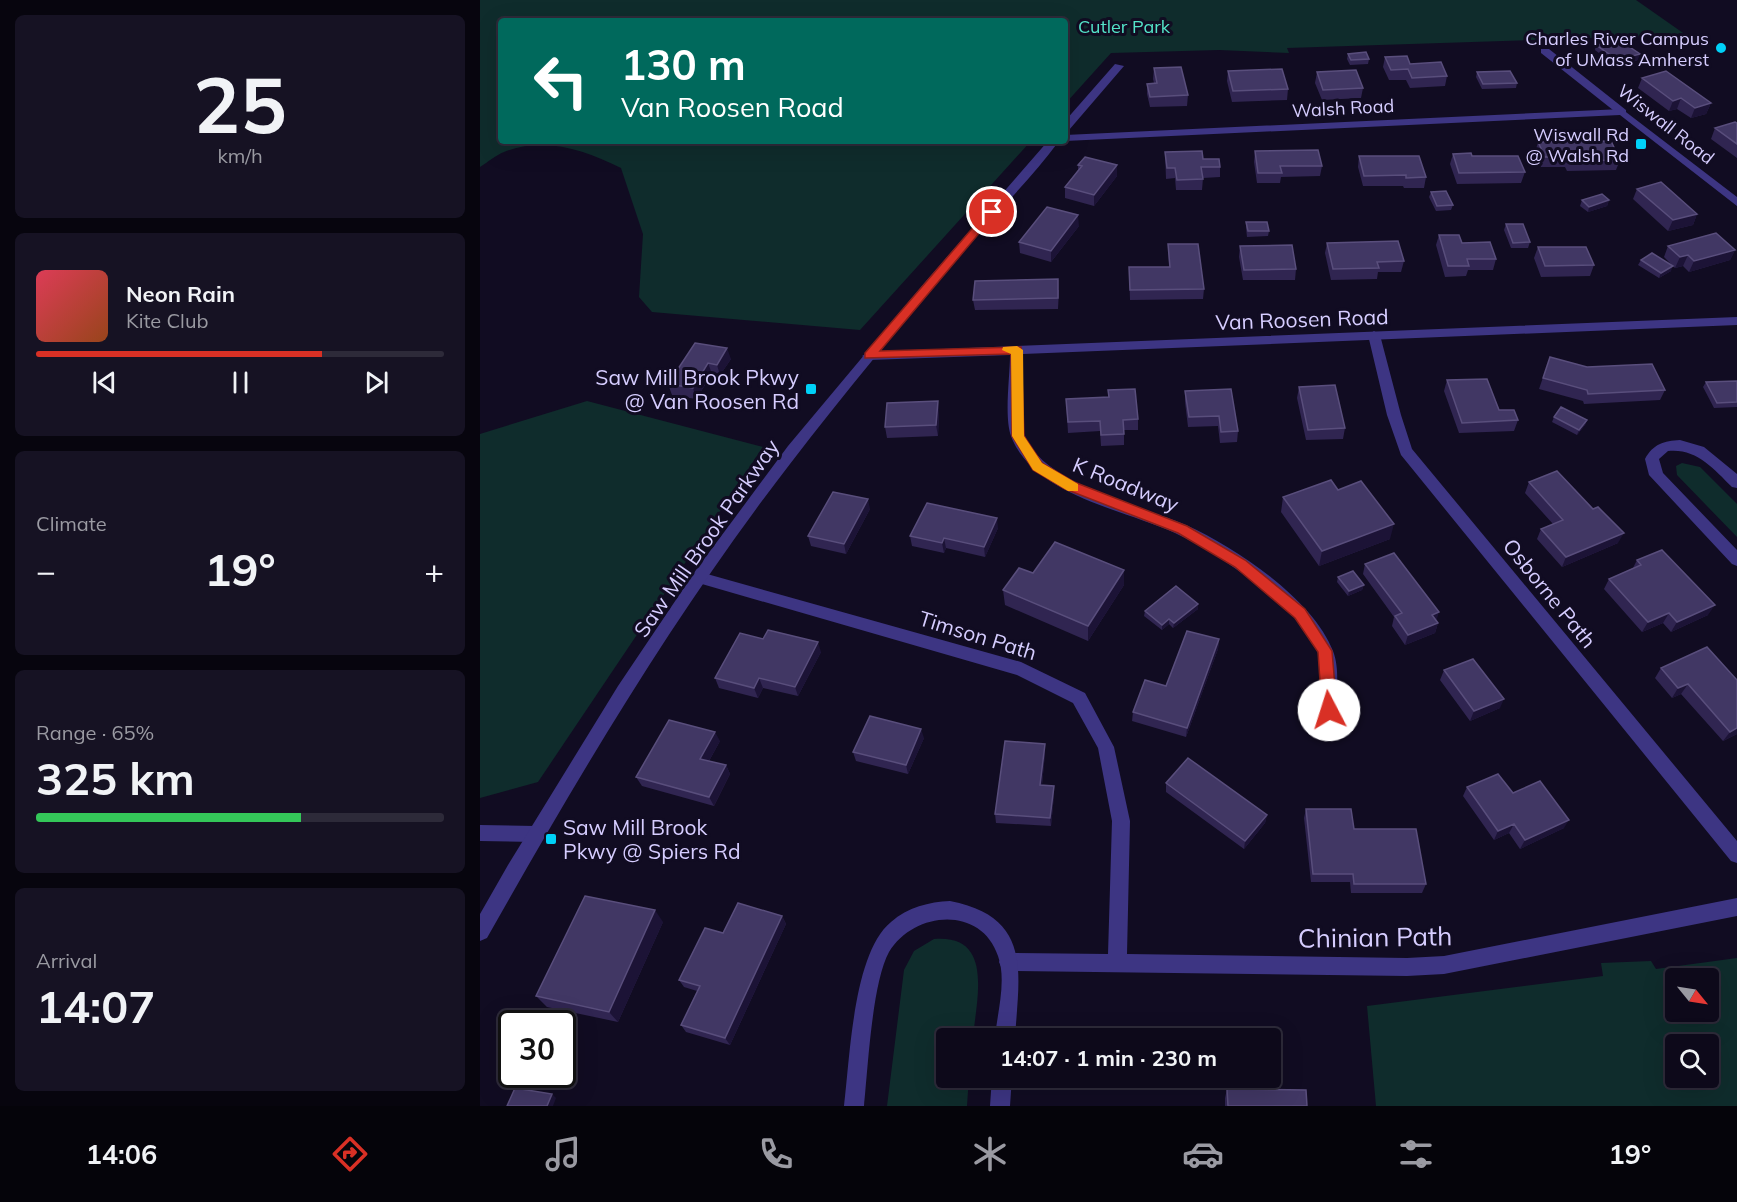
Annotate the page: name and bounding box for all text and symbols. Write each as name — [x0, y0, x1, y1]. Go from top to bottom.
park label: Cutler Park — [1078, 15, 1171, 38]
place label: Charles River Campus of UMass Amherst — [1525, 27, 1709, 71]
text: 130 m — [621, 38, 746, 91]
marker: Charles River Campus of UMass Amherst — [1714, 41, 1728, 55]
icon: left — [522, 42, 600, 120]
text: 25 — [193, 55, 287, 153]
street label: Wiswall Road — [1613, 79, 1719, 169]
text: Van Roosen Road — [621, 90, 844, 124]
street label: Walsh Road — [1291, 94, 1395, 122]
place label: Wiswall Rd @ Walsh Rd — [1526, 123, 1629, 167]
marker: Wiswall Rd @ Walsh Rd — [1634, 137, 1648, 151]
text: km/h — [217, 143, 263, 168]
pin — [966, 186, 1017, 237]
icon: arrive — [975, 195, 1008, 228]
text: Neon Rain — [126, 280, 235, 308]
street label: Van Roosen Road — [1215, 303, 1389, 335]
text: Kite Club — [126, 308, 208, 333]
place label: Saw Mill Brook Pkwy @ Van Roosen Rd — [595, 364, 799, 414]
icon: previous — [88, 366, 121, 399]
icon: pause — [224, 366, 257, 399]
icon: next — [360, 366, 393, 399]
marker: Saw Mill Brook Pkwy @ Van Roosen Rd — [804, 382, 818, 396]
street label: Saw Mill Brook Parkway — [628, 434, 784, 642]
street label: K Roadway — [1069, 451, 1183, 517]
text: Climate — [36, 511, 107, 536]
street label: Osborne Path — [1498, 533, 1602, 653]
text: 19° — [204, 541, 276, 597]
text: − — [36, 550, 56, 591]
text: + — [424, 550, 444, 591]
street label: Timson Path — [916, 605, 1040, 665]
position arrow — [1297, 678, 1361, 742]
text: Range · 65% — [36, 720, 154, 745]
text: 325 km — [36, 750, 195, 806]
place label: Saw Mill Brook Pkwy @ Spiers Rd — [563, 814, 741, 864]
marker: Saw Mill Brook Pkwy @ Spiers Rd — [544, 832, 558, 846]
street label: Chinian Path — [1297, 919, 1453, 955]
text: Arrival — [36, 948, 97, 973]
north arrow — [1665, 968, 1719, 1022]
map controls — [1665, 968, 1719, 1088]
text: 14:07 — [36, 978, 155, 1034]
speed limit sign: 30 — [498, 1010, 576, 1088]
button: search — [1665, 1034, 1719, 1088]
text: 14:07 · 1 min · 230 m — [1000, 1044, 1217, 1072]
icon: directions — [329, 1133, 371, 1175]
icon: music — [542, 1133, 584, 1175]
icon: phone — [755, 1133, 797, 1175]
icon: climate — [969, 1133, 1011, 1175]
icon: car — [1182, 1133, 1224, 1175]
icon: filters — [1395, 1133, 1437, 1175]
text: 14:06 — [86, 1137, 157, 1171]
text: 19° — [1609, 1137, 1651, 1171]

